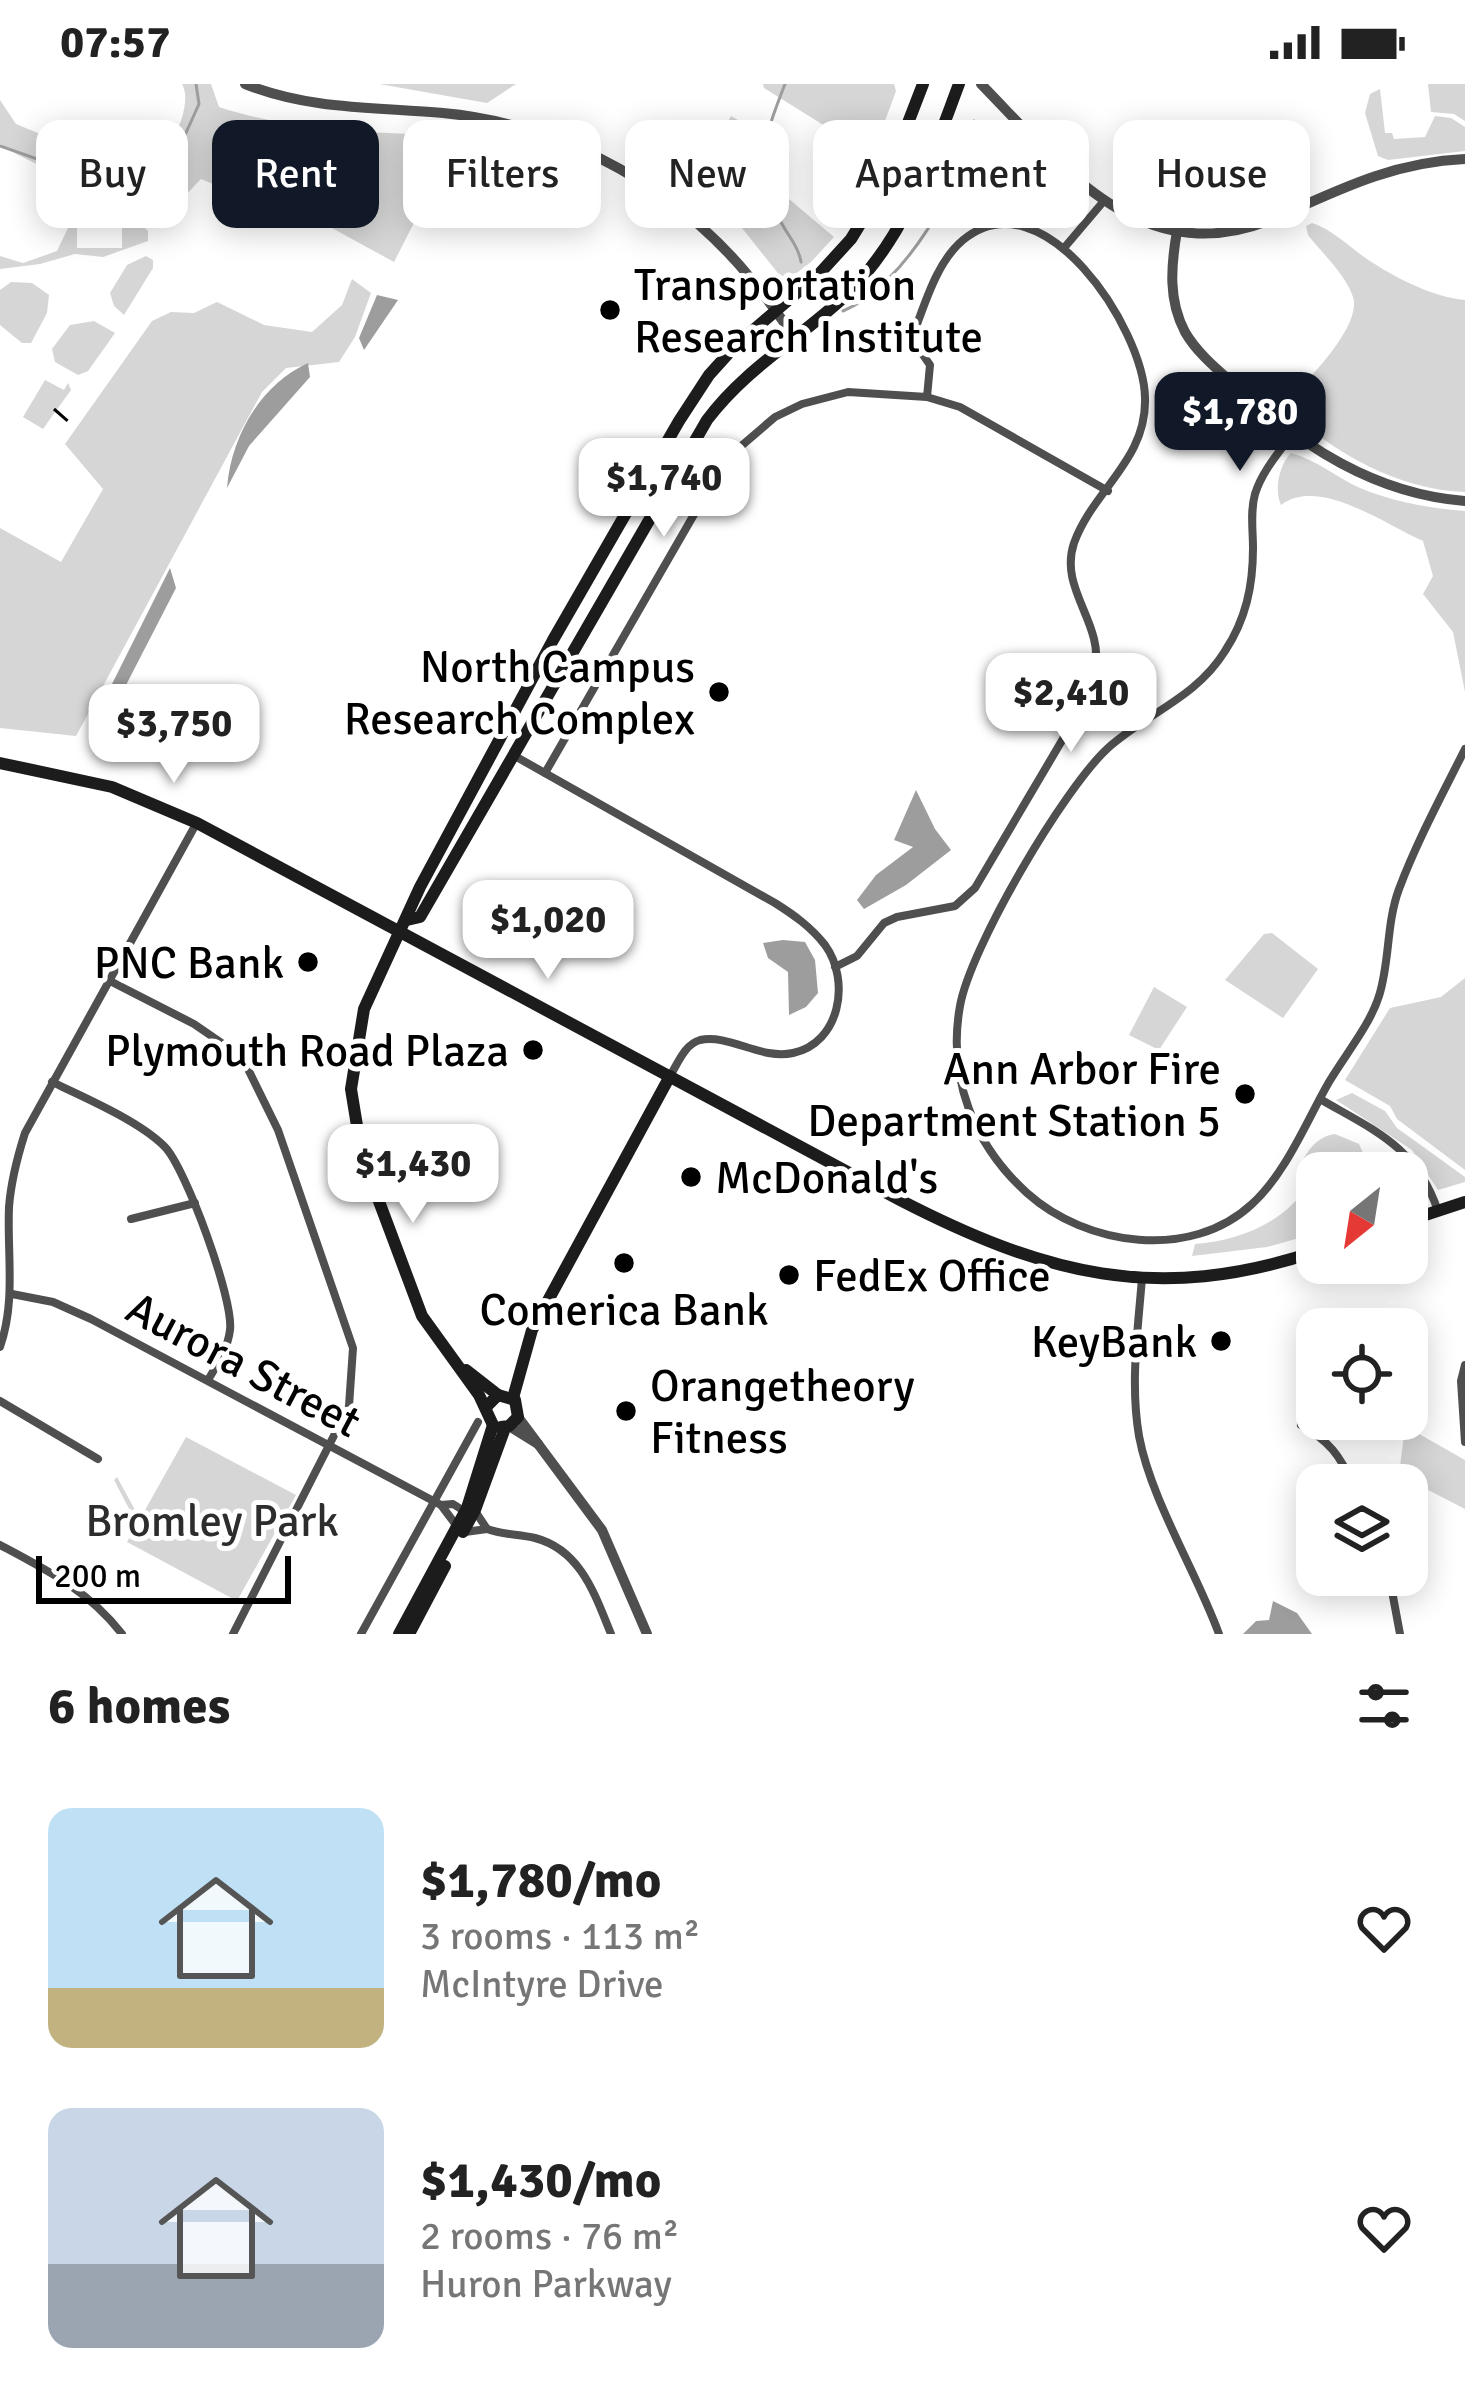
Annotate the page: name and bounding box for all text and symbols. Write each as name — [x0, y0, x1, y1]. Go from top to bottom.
text: 07:57 — [60, 15, 170, 70]
chip: Buy — [36, 120, 188, 228]
chip: Rent — [212, 120, 379, 228]
chip: Filters — [403, 120, 601, 228]
chip: New — [625, 120, 789, 228]
chip: Apartment — [813, 120, 1089, 228]
chip: House — [1113, 120, 1310, 228]
place label: Transportation Research Institute — [634, 258, 983, 365]
marker: Transportation Research Institute — [597, 297, 623, 323]
pin: $1,780 — [1142, 372, 1338, 474]
text: $1,780 — [1182, 387, 1298, 435]
pin: $1,740 — [566, 438, 762, 540]
text: $1,740 — [606, 453, 722, 501]
place label: North Campus Research Complex — [344, 640, 695, 747]
pin: $2,410 — [973, 653, 1169, 755]
text: $2,410 — [1013, 668, 1129, 716]
marker: North Campus Research Complex — [706, 679, 732, 705]
pin: $3,750 — [76, 684, 272, 786]
text: $3,750 — [116, 699, 232, 747]
pin: $1,020 — [450, 880, 646, 982]
text: $1,020 — [490, 895, 606, 943]
place label: PNC Bank — [94, 936, 284, 991]
marker: PNC Bank — [295, 949, 321, 975]
place label: Plymouth Road Plaza — [105, 1024, 509, 1079]
marker: Plymouth Road Plaza — [520, 1037, 546, 1063]
place label: Ann Arbor Fire Department Station 5 — [807, 1042, 1221, 1149]
marker: Ann Arbor Fire Department Station 5 — [1232, 1081, 1258, 1107]
pin: $1,430 — [315, 1124, 511, 1226]
text: $1,430 — [355, 1139, 471, 1187]
place label: McDonald's — [715, 1151, 938, 1206]
north arrow — [1296, 1152, 1428, 1284]
map controls — [1296, 1152, 1428, 1596]
marker: McDonald's — [678, 1164, 704, 1190]
place label: FedEx Office — [813, 1249, 1051, 1304]
marker: Comerica Bank — [611, 1250, 637, 1276]
marker: FedEx Office — [776, 1262, 802, 1288]
street label: Aurora Street — [117, 1281, 370, 1450]
place label: Comerica Bank — [479, 1283, 769, 1338]
button: locate — [1296, 1308, 1428, 1440]
place label: KeyBank — [1031, 1315, 1197, 1370]
marker: KeyBank — [1208, 1328, 1234, 1354]
place label: Orangetheory Fitness — [650, 1359, 914, 1466]
marker: Orangetheory Fitness — [613, 1398, 639, 1424]
button: layers — [1296, 1464, 1428, 1596]
park label: Bromley Park — [85, 1494, 339, 1549]
scale bar — [36, 1550, 291, 1603]
text: 200 m — [54, 1556, 141, 1597]
icon: filters — [1351, 1673, 1417, 1739]
text: 6 homes — [48, 1675, 230, 1738]
text: $1,780/mo — [420, 1849, 661, 1912]
icon: home — [144, 1856, 288, 2000]
icon: heart — [1351, 1895, 1417, 1961]
text: 3 rooms · 113 m² — [420, 1912, 700, 1960]
text: McIntyre Drive — [420, 1960, 664, 2008]
text: $1,430/mo — [420, 2149, 661, 2212]
icon: home — [144, 2156, 288, 2300]
icon: heart — [1351, 2195, 1417, 2261]
text: 2 rooms · 76 m² — [420, 2212, 679, 2260]
text: Huron Parkway — [420, 2260, 672, 2308]

